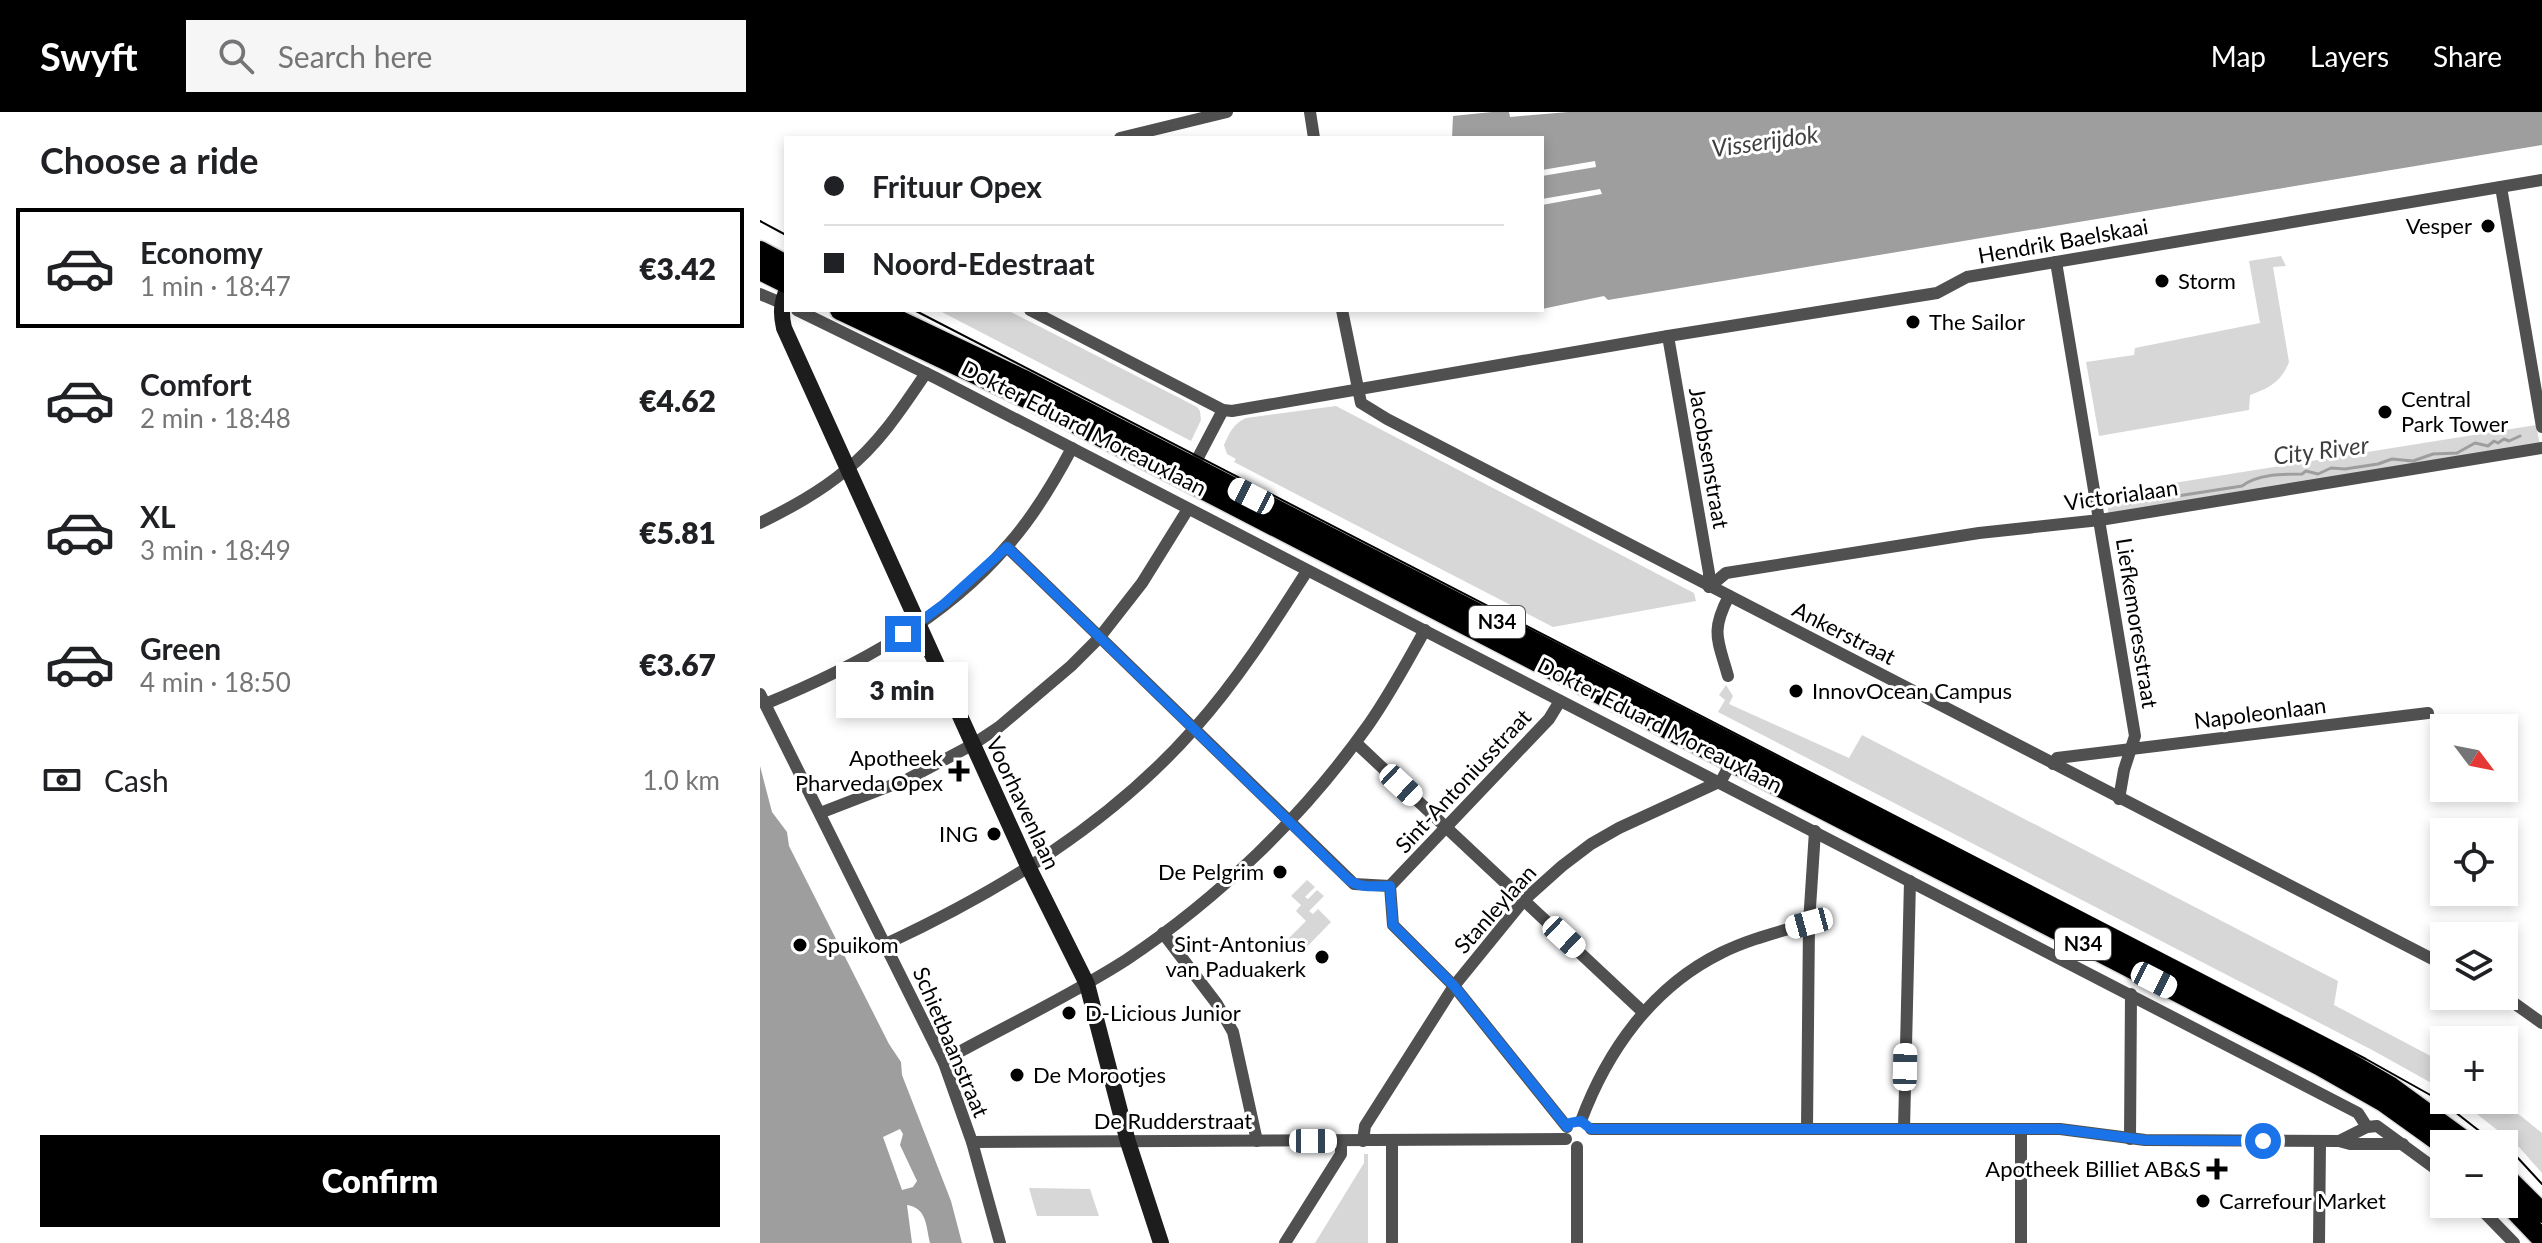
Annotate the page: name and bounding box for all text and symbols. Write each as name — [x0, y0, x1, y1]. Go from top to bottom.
search box — [186, 20, 746, 92]
text: Swyft — [40, 33, 138, 79]
icon: search — [214, 34, 258, 78]
text: Search here — [278, 38, 432, 74]
text: Map — [2211, 39, 2266, 73]
text: Layers — [2310, 39, 2389, 73]
text: Share — [2433, 39, 2502, 73]
water label: Visserijdok — [1710, 119, 1820, 162]
text: Choose a ride — [40, 138, 259, 182]
text: Frituur Opex — [872, 168, 1042, 204]
street label: Hendrik Baelskaai — [1976, 212, 2150, 269]
place label: Vesper — [2406, 212, 2472, 239]
marker: Vesper — [2479, 217, 2497, 235]
icon: car — [44, 232, 116, 304]
text: Economy — [140, 234, 263, 270]
text: Noord-Edestraat — [872, 245, 1095, 281]
text: €3.42 — [639, 250, 716, 286]
place label: Storm — [2178, 267, 2236, 294]
text: 1 min · 18:47 — [140, 270, 291, 302]
marker: Storm — [2153, 272, 2171, 290]
place label: The Sailor — [1929, 308, 2025, 335]
marker: The Sailor — [1904, 313, 1922, 331]
street label: Dokter Eduard Moreauxlaan — [957, 354, 1211, 501]
icon: car — [44, 364, 116, 436]
text: Comfort — [140, 366, 252, 402]
text: €4.62 — [639, 382, 716, 418]
street label: Jacobsenstraat — [1684, 385, 1735, 531]
place label: Central Park Tower — [2401, 385, 2508, 437]
text: 2 min · 18:48 — [140, 402, 291, 434]
marker: Central Park Tower — [2376, 403, 2394, 421]
water label: City River — [2271, 429, 2371, 470]
street label: Victorialaan — [2062, 473, 2180, 516]
car — [1224, 474, 1278, 518]
icon: car — [44, 496, 116, 568]
text: XL — [140, 498, 176, 534]
text: €5.81 — [639, 514, 716, 550]
text: 3 min · 18:49 — [140, 534, 291, 566]
street label: Liefkemoresstraat — [2111, 536, 2164, 710]
street label: Ankerstraat — [1788, 595, 1900, 670]
road number: N34 — [1469, 606, 1525, 638]
route end — [885, 616, 921, 652]
icon: car — [44, 628, 116, 700]
text: Green — [140, 630, 221, 666]
text: €3.67 — [639, 646, 716, 682]
street label: Dokter Eduard Moreauxlaan — [1533, 651, 1787, 798]
callout: 3 min — [837, 662, 969, 718]
text: 4 min · 18:50 — [140, 666, 291, 698]
text: 3 min — [870, 674, 934, 706]
place label: InnovOcean Campus — [1812, 677, 2012, 704]
marker: InnovOcean Campus — [1787, 682, 1805, 700]
street label: Napoleonlaan — [2192, 691, 2328, 734]
street label: Sint-Antoniusstraat — [1389, 703, 1536, 858]
north arrow — [2430, 714, 2518, 802]
map controls — [2430, 714, 2518, 1218]
street label: Voorhavenlaan — [981, 732, 1066, 874]
place label: Apotheek Pharveda Opex — [795, 744, 944, 796]
icon: cash — [40, 758, 84, 802]
car — [1375, 760, 1427, 810]
text: Cash — [104, 762, 169, 798]
marker: Apotheek Pharveda Opex — [950, 762, 968, 780]
text: 1.0 km — [642, 764, 720, 796]
button: locate — [2430, 818, 2518, 906]
place label: ING — [939, 820, 978, 847]
marker: ING — [985, 825, 1003, 843]
place label: De Pelgrim — [1158, 858, 1264, 885]
street label: Stanleylaan — [1448, 859, 1541, 958]
marker: De Pelgrim — [1271, 863, 1289, 881]
car — [1783, 905, 1835, 941]
car — [1538, 912, 1590, 962]
button: layers — [2430, 922, 2518, 1010]
road number: N34 — [2055, 928, 2111, 960]
place label: Sint-Antonius van Paduakerk — [1165, 930, 1307, 982]
place label: Spuikom — [816, 931, 899, 958]
marker: Spuikom — [791, 936, 809, 954]
marker: Sint-Antonius van Paduakerk — [1313, 948, 1331, 966]
car — [2127, 958, 2181, 1002]
street label: Schietbaanstraat — [908, 963, 995, 1121]
place label: D-Licious Junior — [1085, 999, 1241, 1026]
marker: D-Licious Junior — [1060, 1004, 1078, 1022]
button: + — [2430, 1026, 2518, 1114]
car — [1893, 1043, 1917, 1091]
place label: De Morootjes — [1033, 1061, 1166, 1088]
marker: De Morootjes — [1008, 1066, 1026, 1084]
street label: De Rudderstraat — [1094, 1107, 1252, 1134]
route start — [2245, 1123, 2281, 1159]
car — [1289, 1129, 1337, 1153]
button: − — [2430, 1130, 2518, 1218]
button: Confirm — [40, 1135, 720, 1227]
place label: Apotheek Billiet AB&S — [1985, 1155, 2201, 1182]
marker: Apotheek Billiet AB&S — [2208, 1160, 2226, 1178]
place label: Carrefour Market — [2219, 1187, 2386, 1214]
marker: Carrefour Market — [2194, 1192, 2212, 1210]

